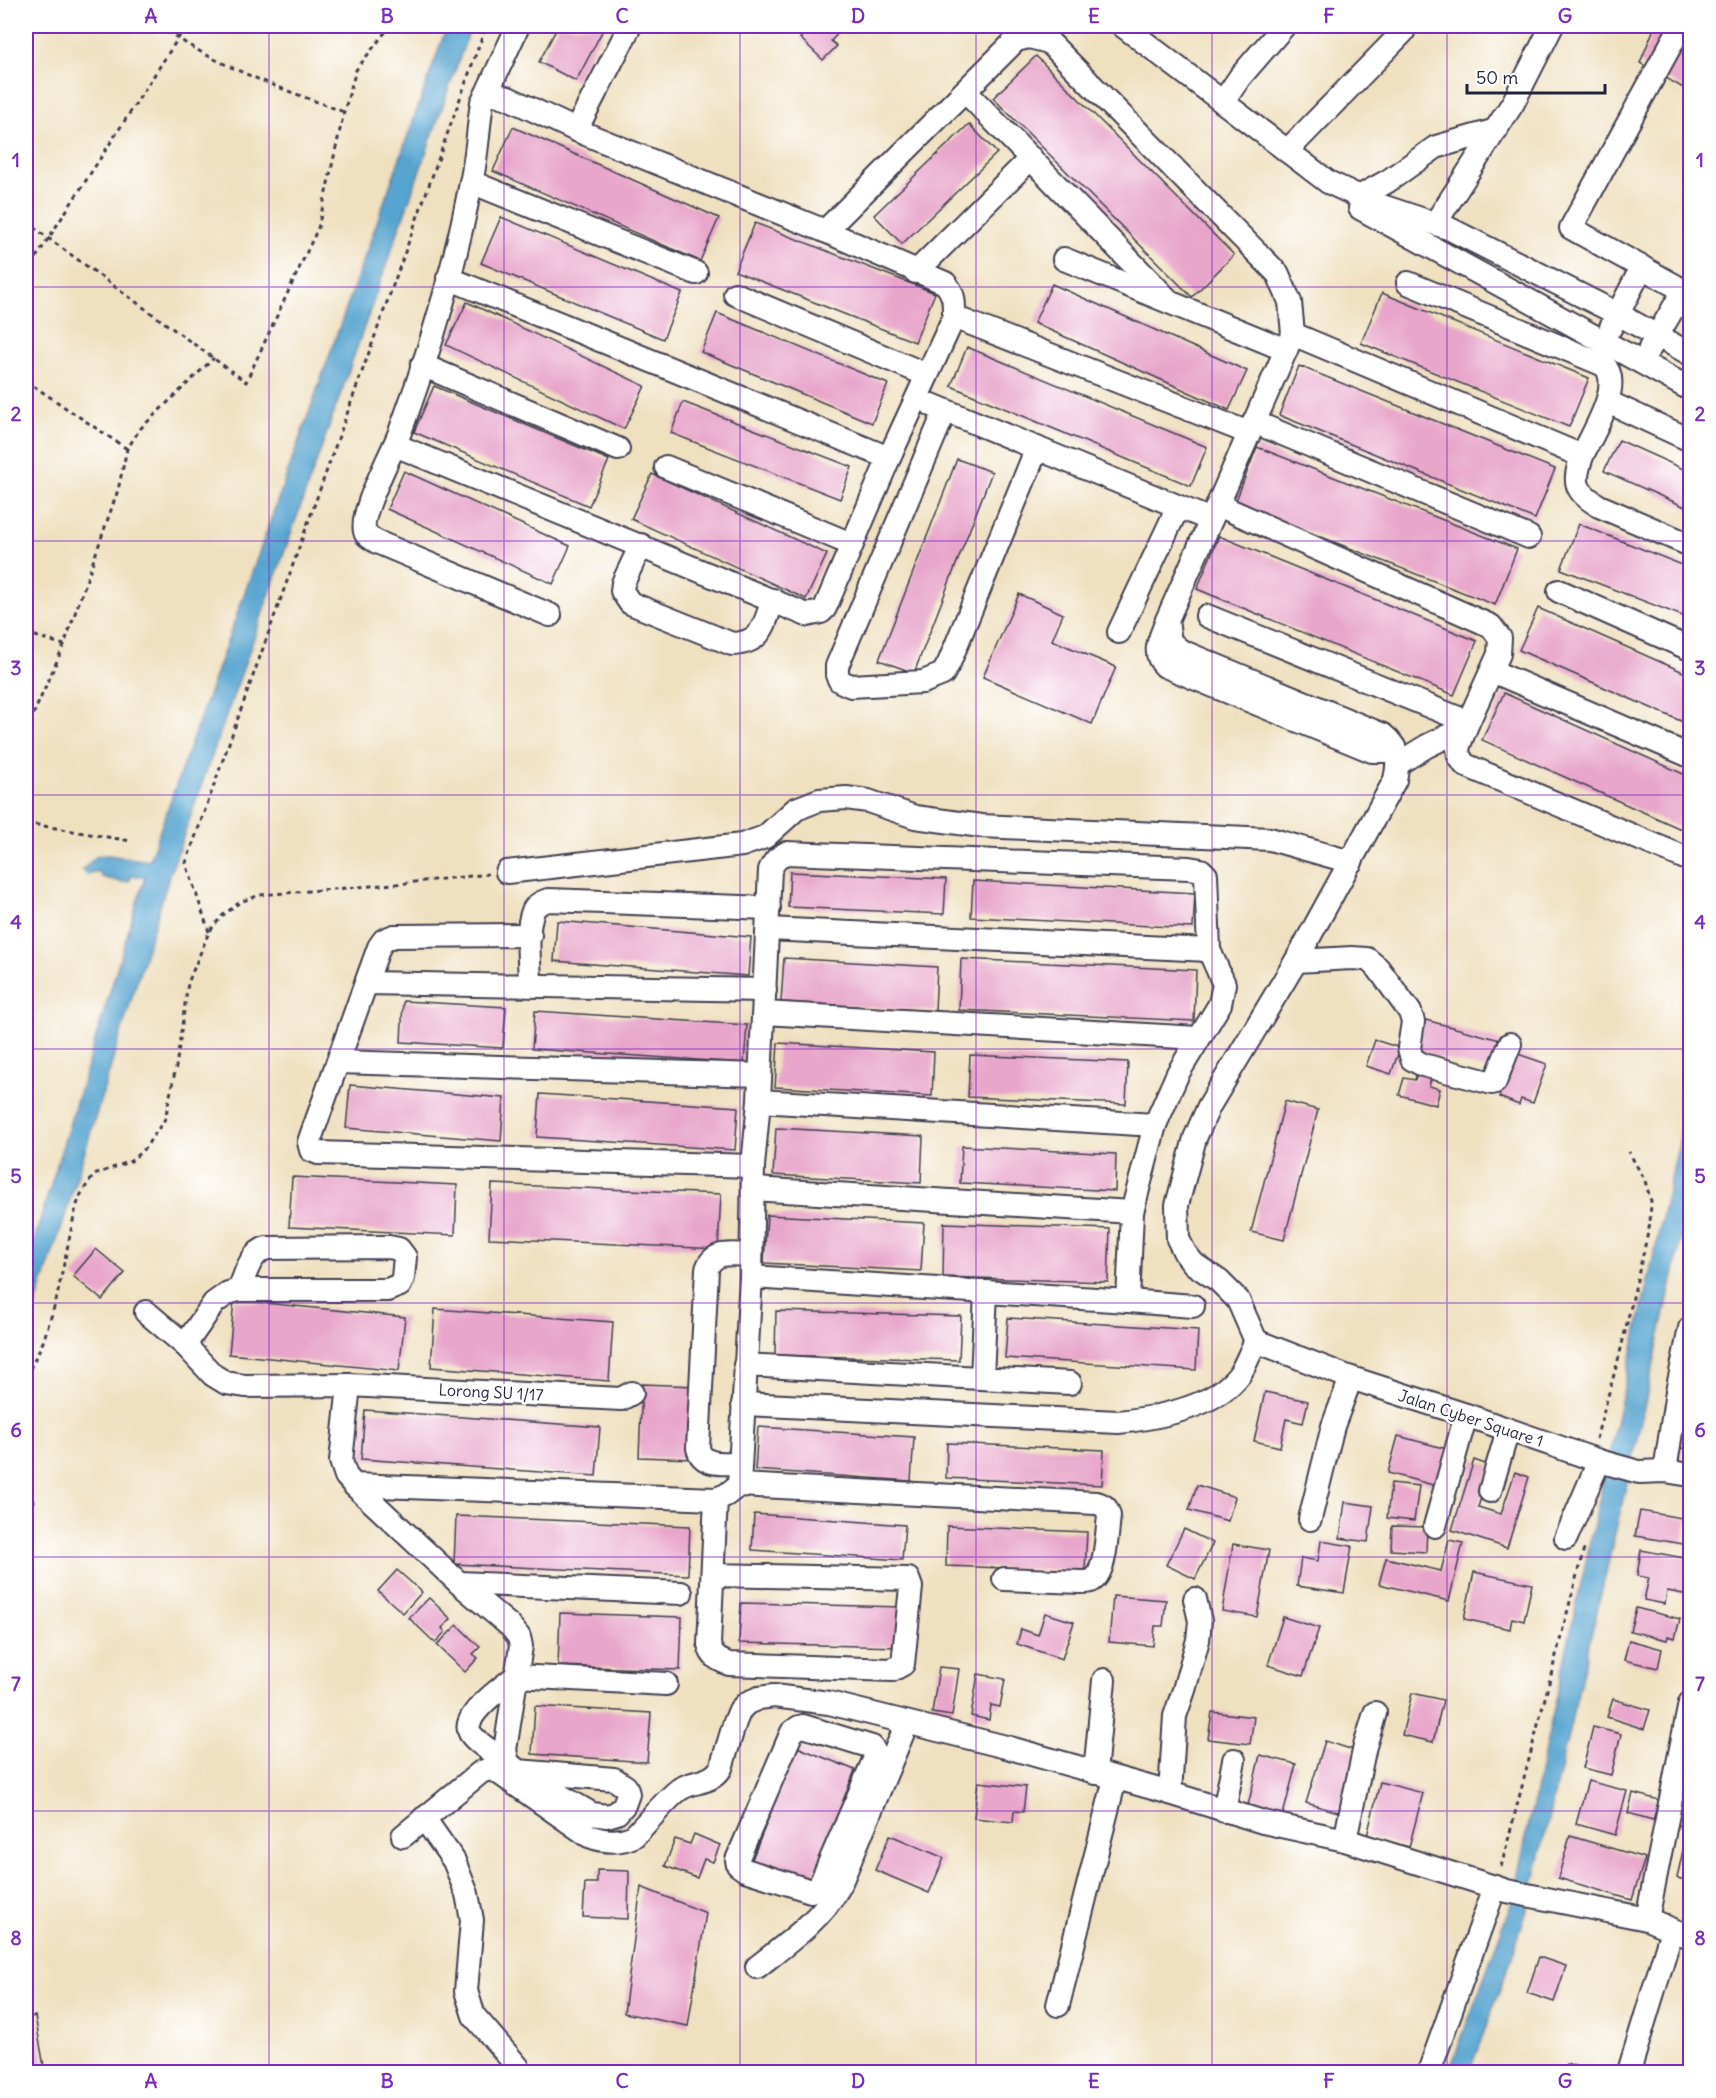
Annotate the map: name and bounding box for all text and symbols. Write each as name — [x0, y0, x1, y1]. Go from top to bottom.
text: A — [145, 3, 158, 28]
text: B — [380, 3, 394, 28]
text: C — [615, 3, 629, 28]
text: D — [851, 3, 865, 28]
text: E — [1088, 3, 1100, 28]
text: F — [1323, 3, 1335, 28]
text: G — [1558, 3, 1572, 28]
scale bar — [1467, 57, 1605, 95]
text: 50 m — [1476, 66, 1518, 89]
text: 1 — [12, 147, 20, 172]
text: 1 — [1696, 147, 1704, 172]
text: 2 — [11, 401, 22, 426]
text: 2 — [1695, 401, 1706, 426]
text: 3 — [10, 655, 22, 680]
text: 3 — [1694, 655, 1706, 680]
text: 4 — [10, 909, 22, 934]
text: 4 — [1694, 909, 1706, 934]
text: 5 — [10, 1163, 22, 1188]
text: 5 — [1694, 1163, 1706, 1188]
street label: Lorong SU 1/17 — [438, 1379, 544, 1405]
street label: Jalan Cyber Square 1 — [1396, 1385, 1546, 1451]
text: 6 — [10, 1417, 22, 1442]
text: 6 — [1694, 1417, 1706, 1442]
text: 7 — [11, 1671, 21, 1696]
text: 7 — [1695, 1671, 1705, 1696]
text: 8 — [10, 1925, 22, 1950]
text: 8 — [1694, 1925, 1706, 1950]
text: A — [145, 2068, 158, 2093]
text: B — [380, 2068, 394, 2093]
text: C — [615, 2068, 629, 2093]
text: D — [851, 2068, 865, 2093]
text: E — [1088, 2068, 1100, 2093]
text: F — [1323, 2068, 1335, 2093]
text: G — [1558, 2068, 1572, 2093]

